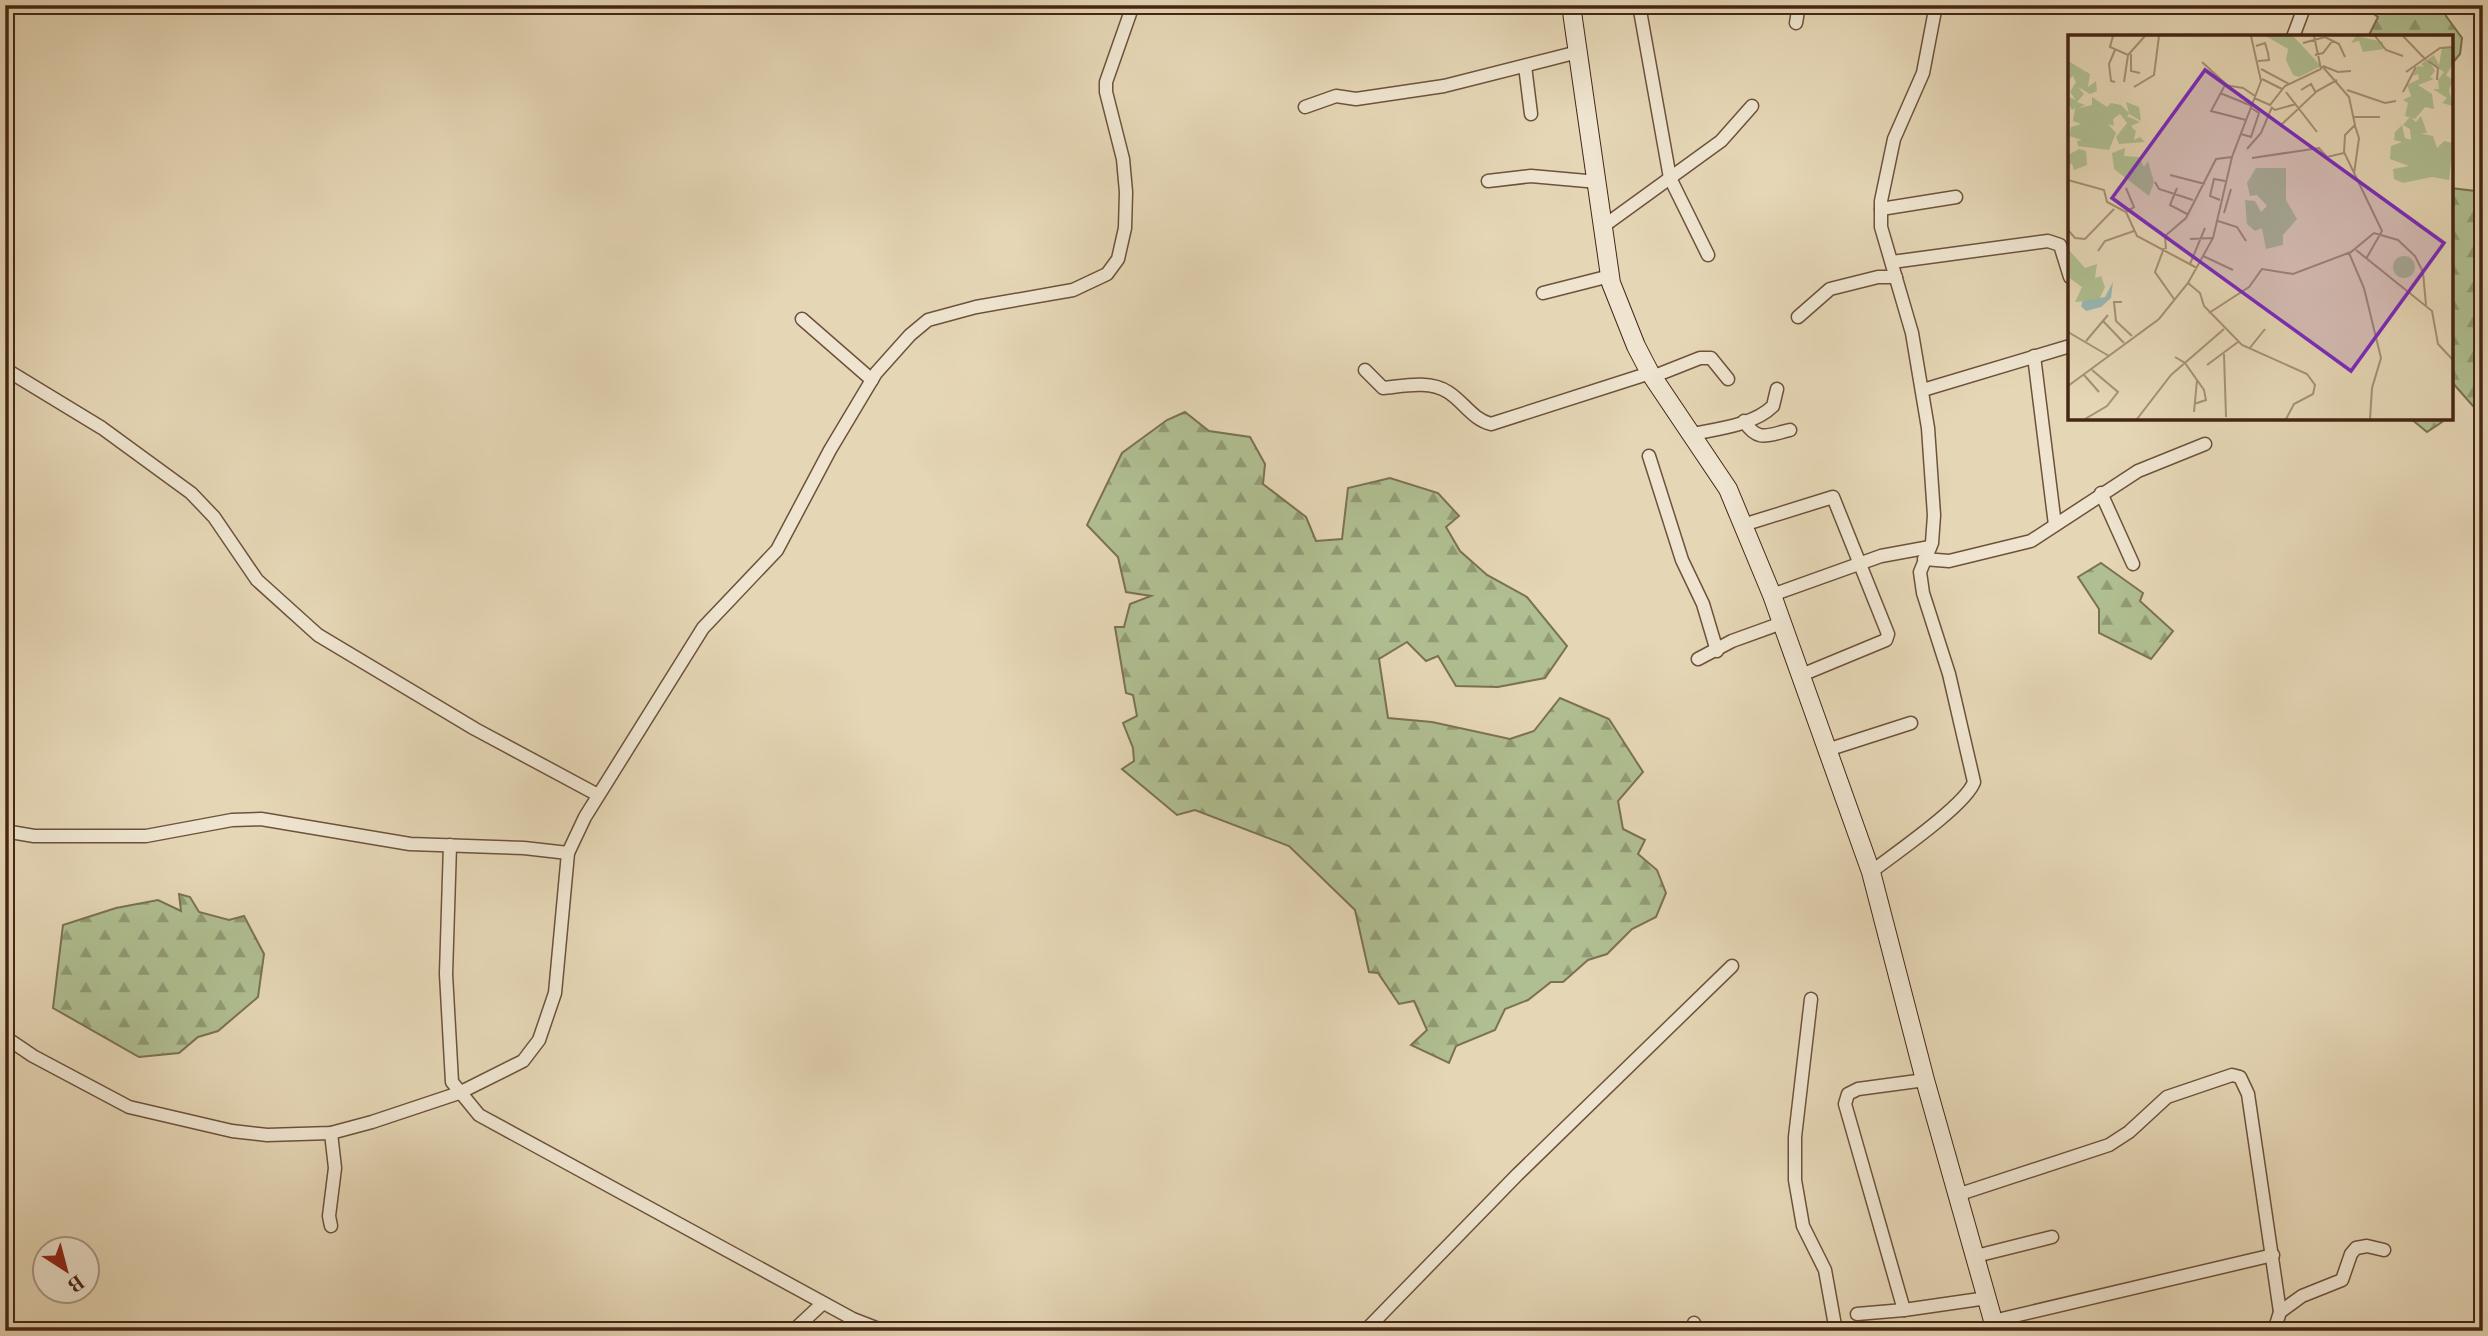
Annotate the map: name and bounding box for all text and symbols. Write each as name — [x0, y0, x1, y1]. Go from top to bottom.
inset map — [2068, 35, 2453, 420]
north arrow — [32, 1234, 102, 1304]
text: B — [63, 1269, 88, 1297]

